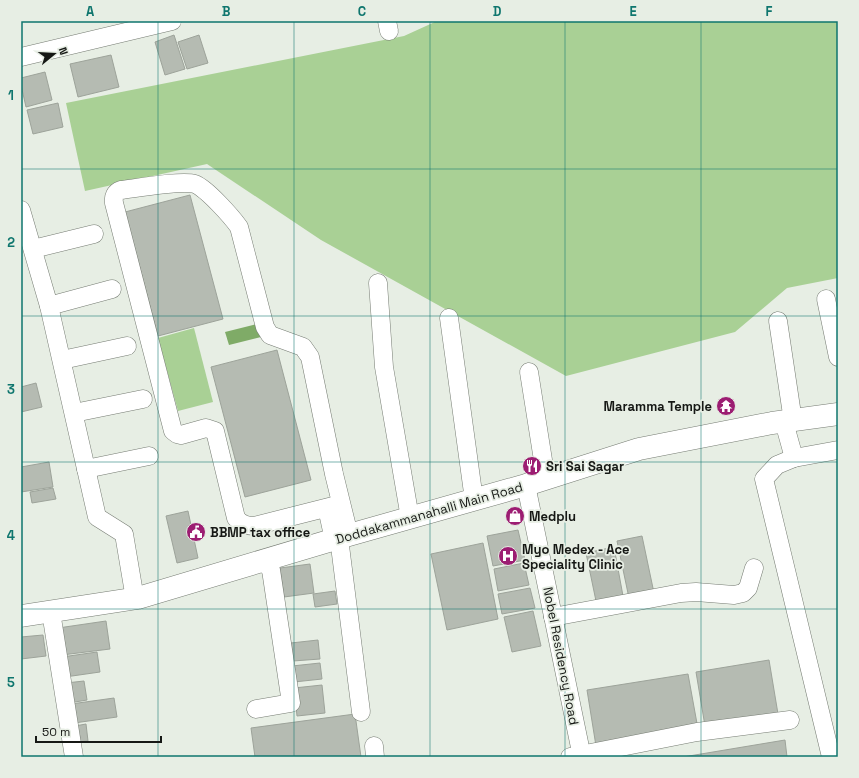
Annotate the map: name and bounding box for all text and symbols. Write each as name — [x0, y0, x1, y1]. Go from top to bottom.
text: A — [86, 3, 95, 20]
text: B — [222, 3, 231, 20]
text: C — [358, 3, 366, 20]
text: D — [493, 3, 502, 20]
text: E — [629, 3, 637, 20]
text: F — [766, 3, 773, 20]
north arrow — [34, 34, 74, 74]
text: N — [56, 45, 71, 57]
text: 1 — [8, 87, 14, 104]
text: 2 — [7, 234, 15, 251]
text: 3 — [7, 381, 15, 398]
temple icon: Maramma Temple — [715, 395, 737, 417]
place label: Maramma Temple — [604, 398, 712, 415]
restaurant icon: Sri Sai Sagar — [521, 455, 543, 477]
place label: Sri Sai Sagar — [546, 458, 624, 475]
street label: Doddakammanahalli Main Road — [333, 478, 525, 548]
shop icon: Medplu — [504, 505, 526, 527]
place label: Medplu — [529, 508, 576, 525]
public building icon: BBMP tax office — [185, 521, 207, 543]
place label: BBMP tax office — [210, 524, 310, 541]
text: 4 — [7, 527, 15, 544]
place label: Myo Medex - Ace Speciality Clinic — [522, 541, 630, 573]
hospital icon: Myo Medex - Ace Speciality Clinic — [497, 545, 519, 567]
street label: Nobel Residency Road — [539, 586, 583, 726]
text: 5 — [7, 674, 15, 691]
scale bar — [36, 718, 161, 744]
text: 50 m — [42, 724, 70, 740]

